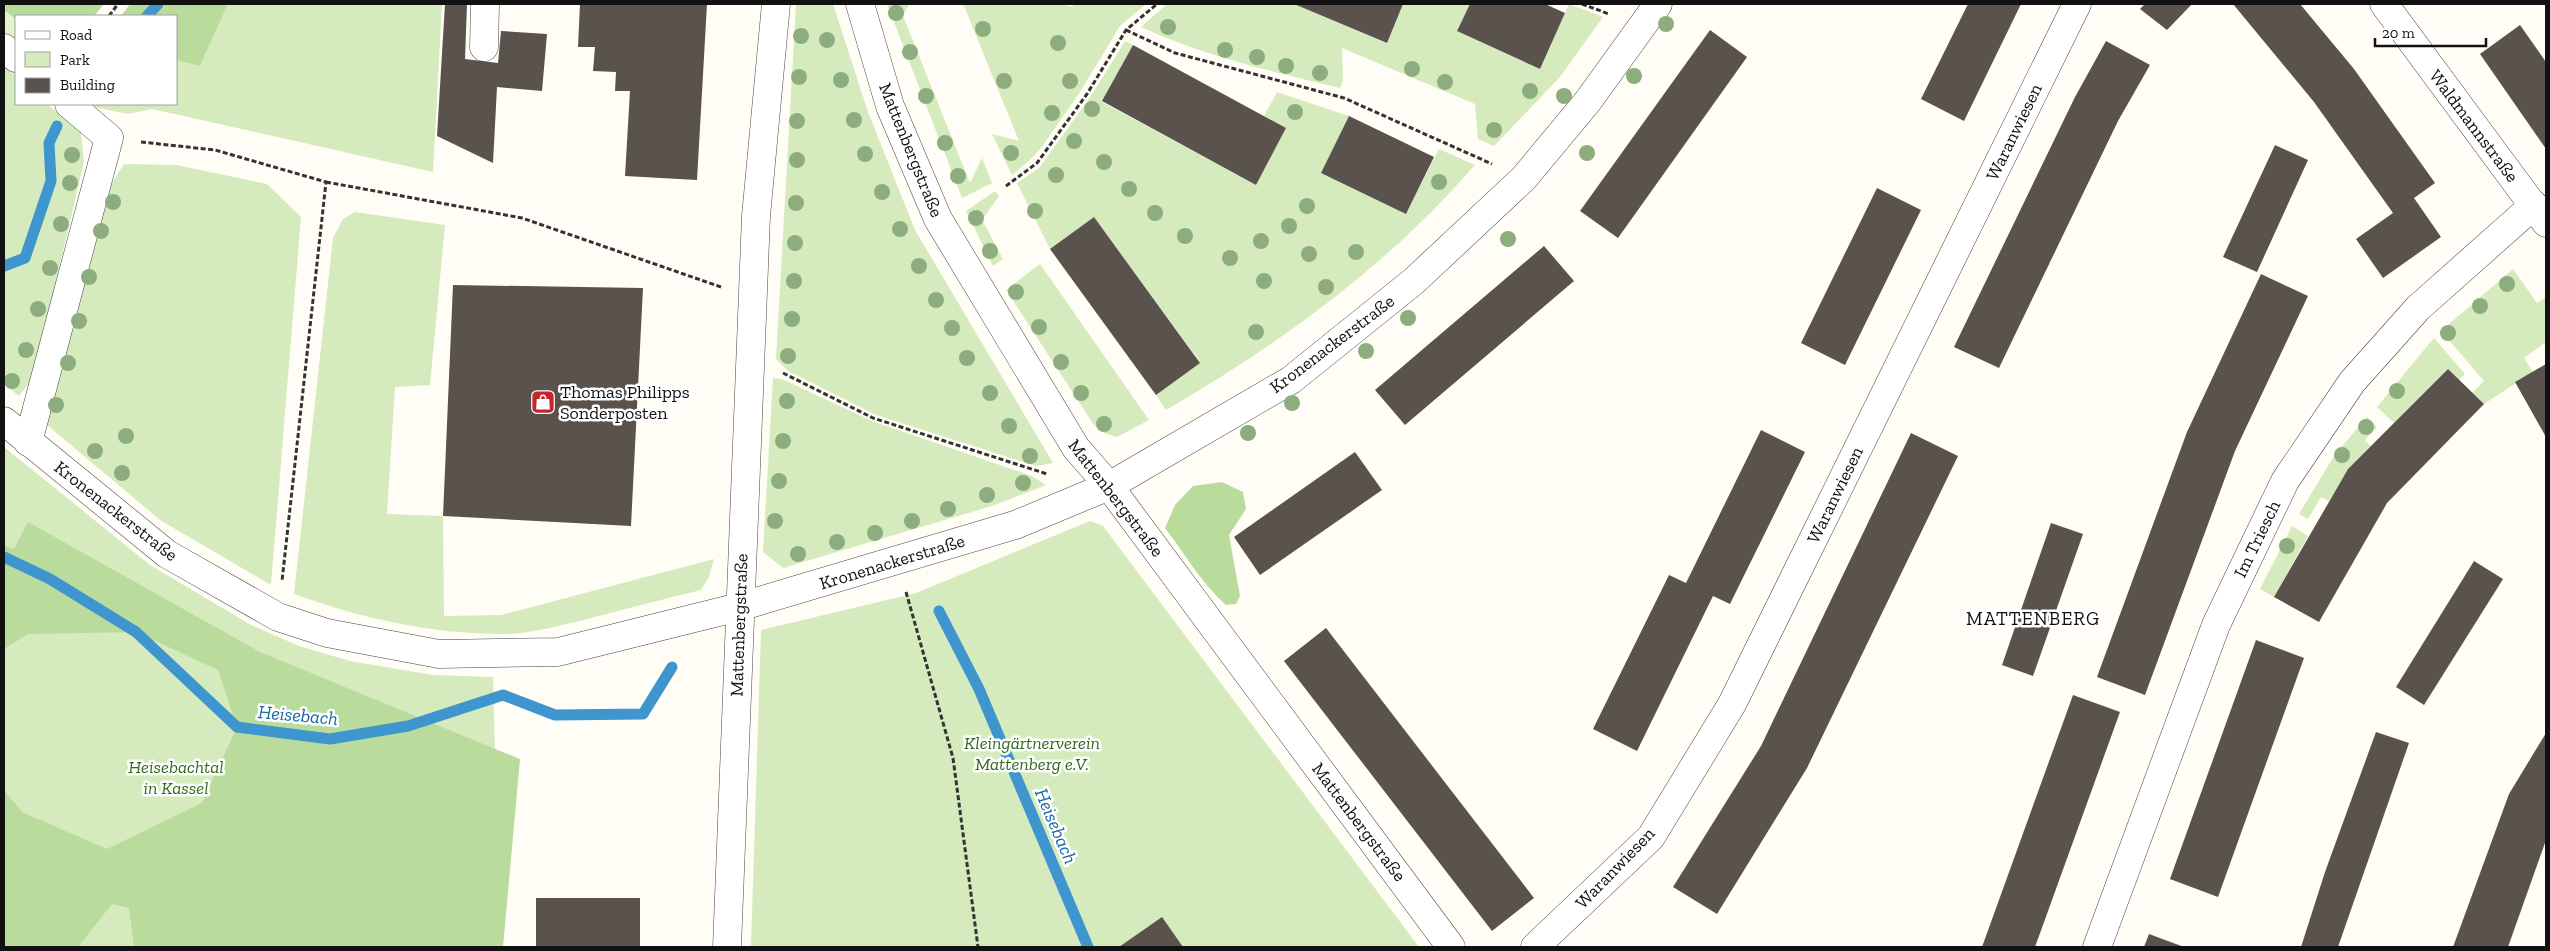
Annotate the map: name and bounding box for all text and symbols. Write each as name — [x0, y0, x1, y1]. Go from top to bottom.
legend — [15, 15, 178, 105]
scale bar — [2375, 15, 2486, 47]
text: 20 m — [2382, 24, 2415, 42]
text: Road — [60, 26, 93, 44]
text: Park — [60, 51, 90, 69]
street label: Waldmannstraße — [2425, 65, 2523, 187]
text: Building — [60, 76, 115, 94]
street label: Waranwiesen — [1981, 79, 2047, 184]
street label: Mattenbergstraße — [874, 80, 948, 220]
street label: Kronenackerstraße — [1265, 290, 1399, 398]
place label: Thomas Philipps Sonderposten — [560, 381, 690, 424]
shop icon: Thomas Philipps Sonderposten — [530, 389, 556, 415]
street label: Mattenbergstraße — [1063, 435, 1169, 561]
street label: Waranwiesen — [1802, 442, 1868, 547]
street label: Kronenackerstraße — [50, 456, 182, 566]
street label: Im Triesch — [2229, 497, 2285, 581]
street label: Kronenackerstraße — [817, 529, 967, 595]
street label: Mattenbergstraße — [726, 553, 752, 697]
district label: MATTENBERG — [1966, 607, 2100, 630]
water label: Heisebach — [257, 700, 339, 730]
park label: Kleingärtnerverein Mattenberg e.V. — [964, 732, 1100, 775]
park label: Heisebachtal in Kassel — [128, 756, 224, 799]
street label: Mattenbergstraße — [1307, 758, 1411, 886]
water label: Heisebach — [1030, 785, 1082, 867]
street label: Waranwiesen — [1571, 822, 1660, 913]

